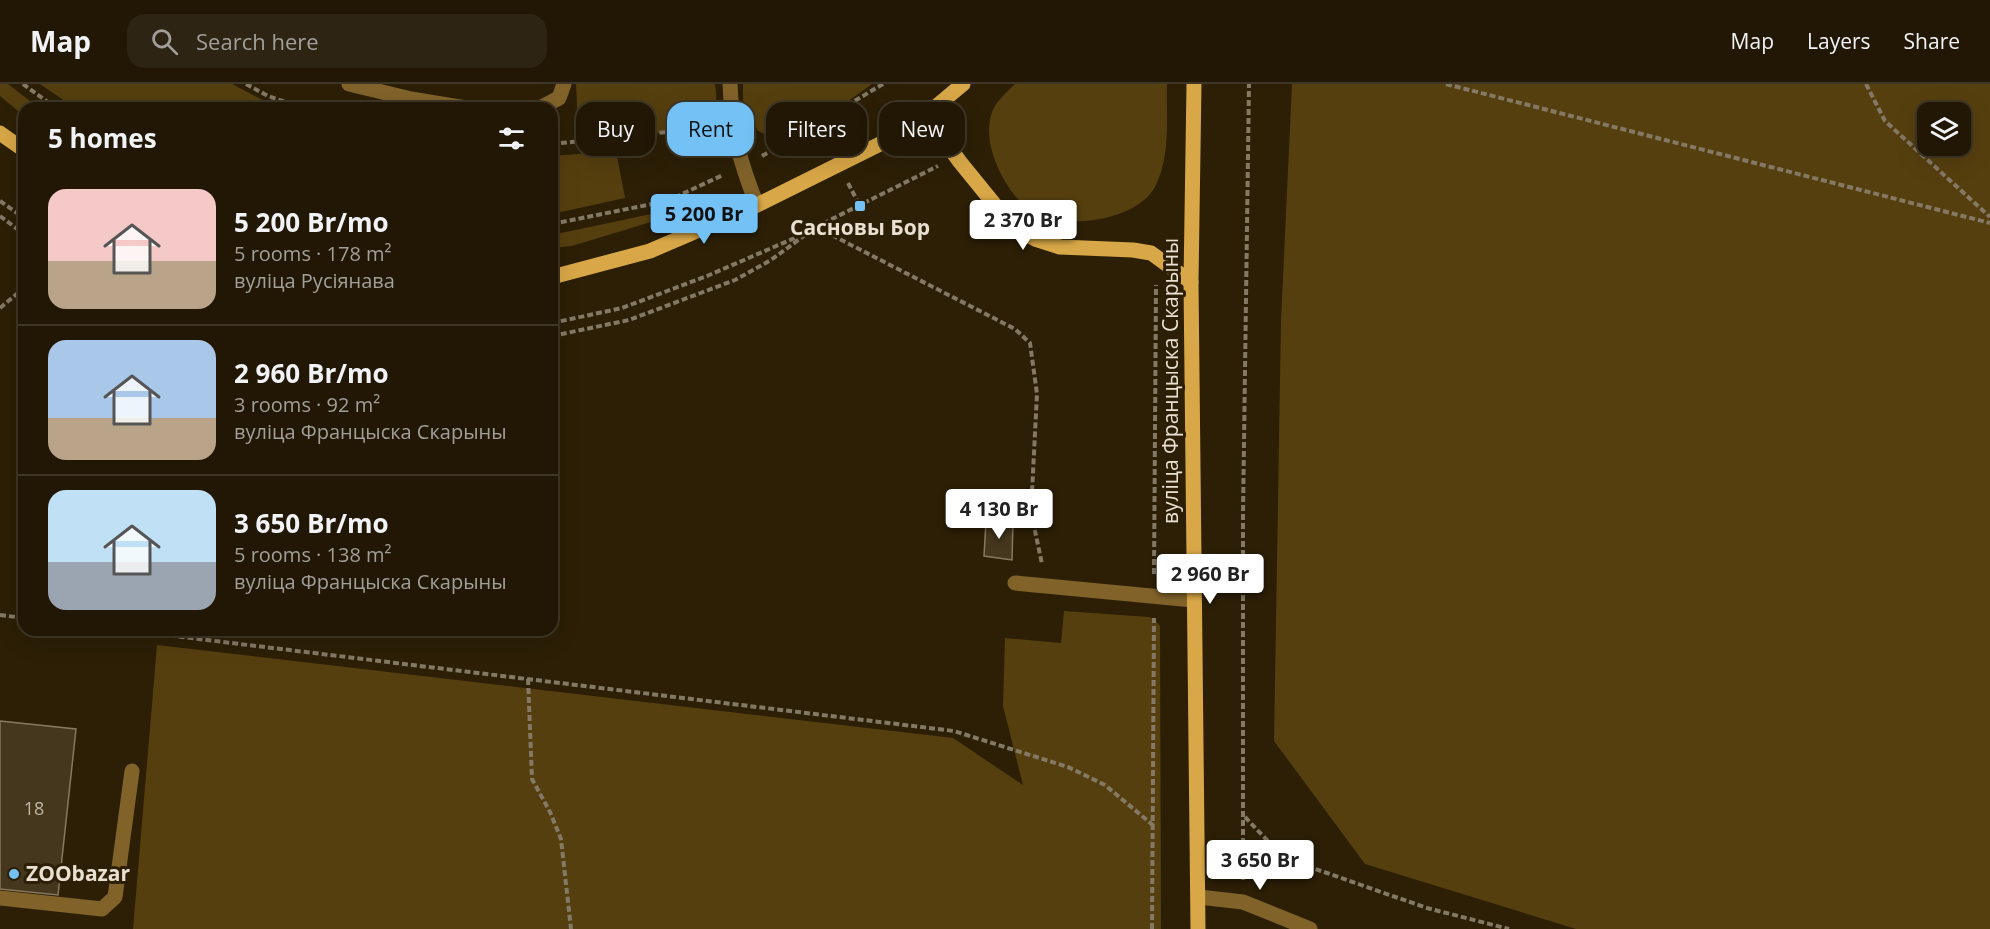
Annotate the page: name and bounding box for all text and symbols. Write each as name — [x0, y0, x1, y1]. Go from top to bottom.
search box — [127, 14, 547, 68]
text: Map — [30, 22, 91, 60]
icon: search — [148, 25, 181, 58]
text: Search here — [196, 26, 319, 56]
text: Map — [1731, 27, 1774, 55]
text: Layers — [1807, 27, 1871, 55]
text: Share — [1904, 27, 1960, 55]
chip: Buy — [576, 102, 655, 156]
chip: Rent — [667, 102, 754, 156]
chip: Filters — [766, 102, 867, 156]
chip: New — [879, 102, 965, 156]
map controls — [1917, 102, 1971, 156]
button: layers — [1917, 102, 1971, 156]
text: 5 homes — [48, 120, 157, 156]
icon: filters — [495, 122, 528, 155]
pin: 5 200 Br — [642, 194, 766, 245]
marker: Сасновы Бор — [853, 199, 867, 213]
text: 5 200 Br — [665, 200, 743, 227]
pin: 2 370 Br — [961, 200, 1085, 251]
text: 5 200 Br/mo — [234, 204, 389, 240]
text: 2 370 Br — [984, 206, 1062, 233]
icon: home — [96, 213, 168, 285]
place label: Сасновы Бор — [790, 213, 930, 241]
street label: вуліца Францыска Скарыны — [1156, 238, 1184, 524]
text: 5 rooms · 178 m² — [234, 240, 392, 267]
text: вуліца Русіянава — [234, 267, 395, 294]
text: 2 960 Br/mo — [234, 355, 389, 391]
icon: home — [96, 364, 168, 436]
text: 3 rooms · 92 m² — [234, 391, 380, 418]
text: вуліца Францыска Скарыны — [234, 418, 507, 445]
pin: 4 130 Br — [937, 489, 1061, 540]
text: 4 130 Br — [960, 495, 1038, 522]
text: 3 650 Br/mo — [234, 505, 389, 541]
icon: home — [96, 514, 168, 586]
text: 5 rooms · 138 m² — [234, 541, 392, 568]
pin: 2 960 Br — [1148, 554, 1272, 605]
text: 2 960 Br — [1171, 560, 1249, 587]
text: вуліца Францыска Скарыны — [234, 568, 507, 595]
house number: 18 — [24, 796, 44, 820]
pin: 3 650 Br — [1198, 840, 1322, 891]
text: 3 650 Br — [1221, 846, 1299, 873]
place label: ZOObazar — [26, 859, 130, 887]
marker: ZOObazar — [7, 867, 21, 881]

